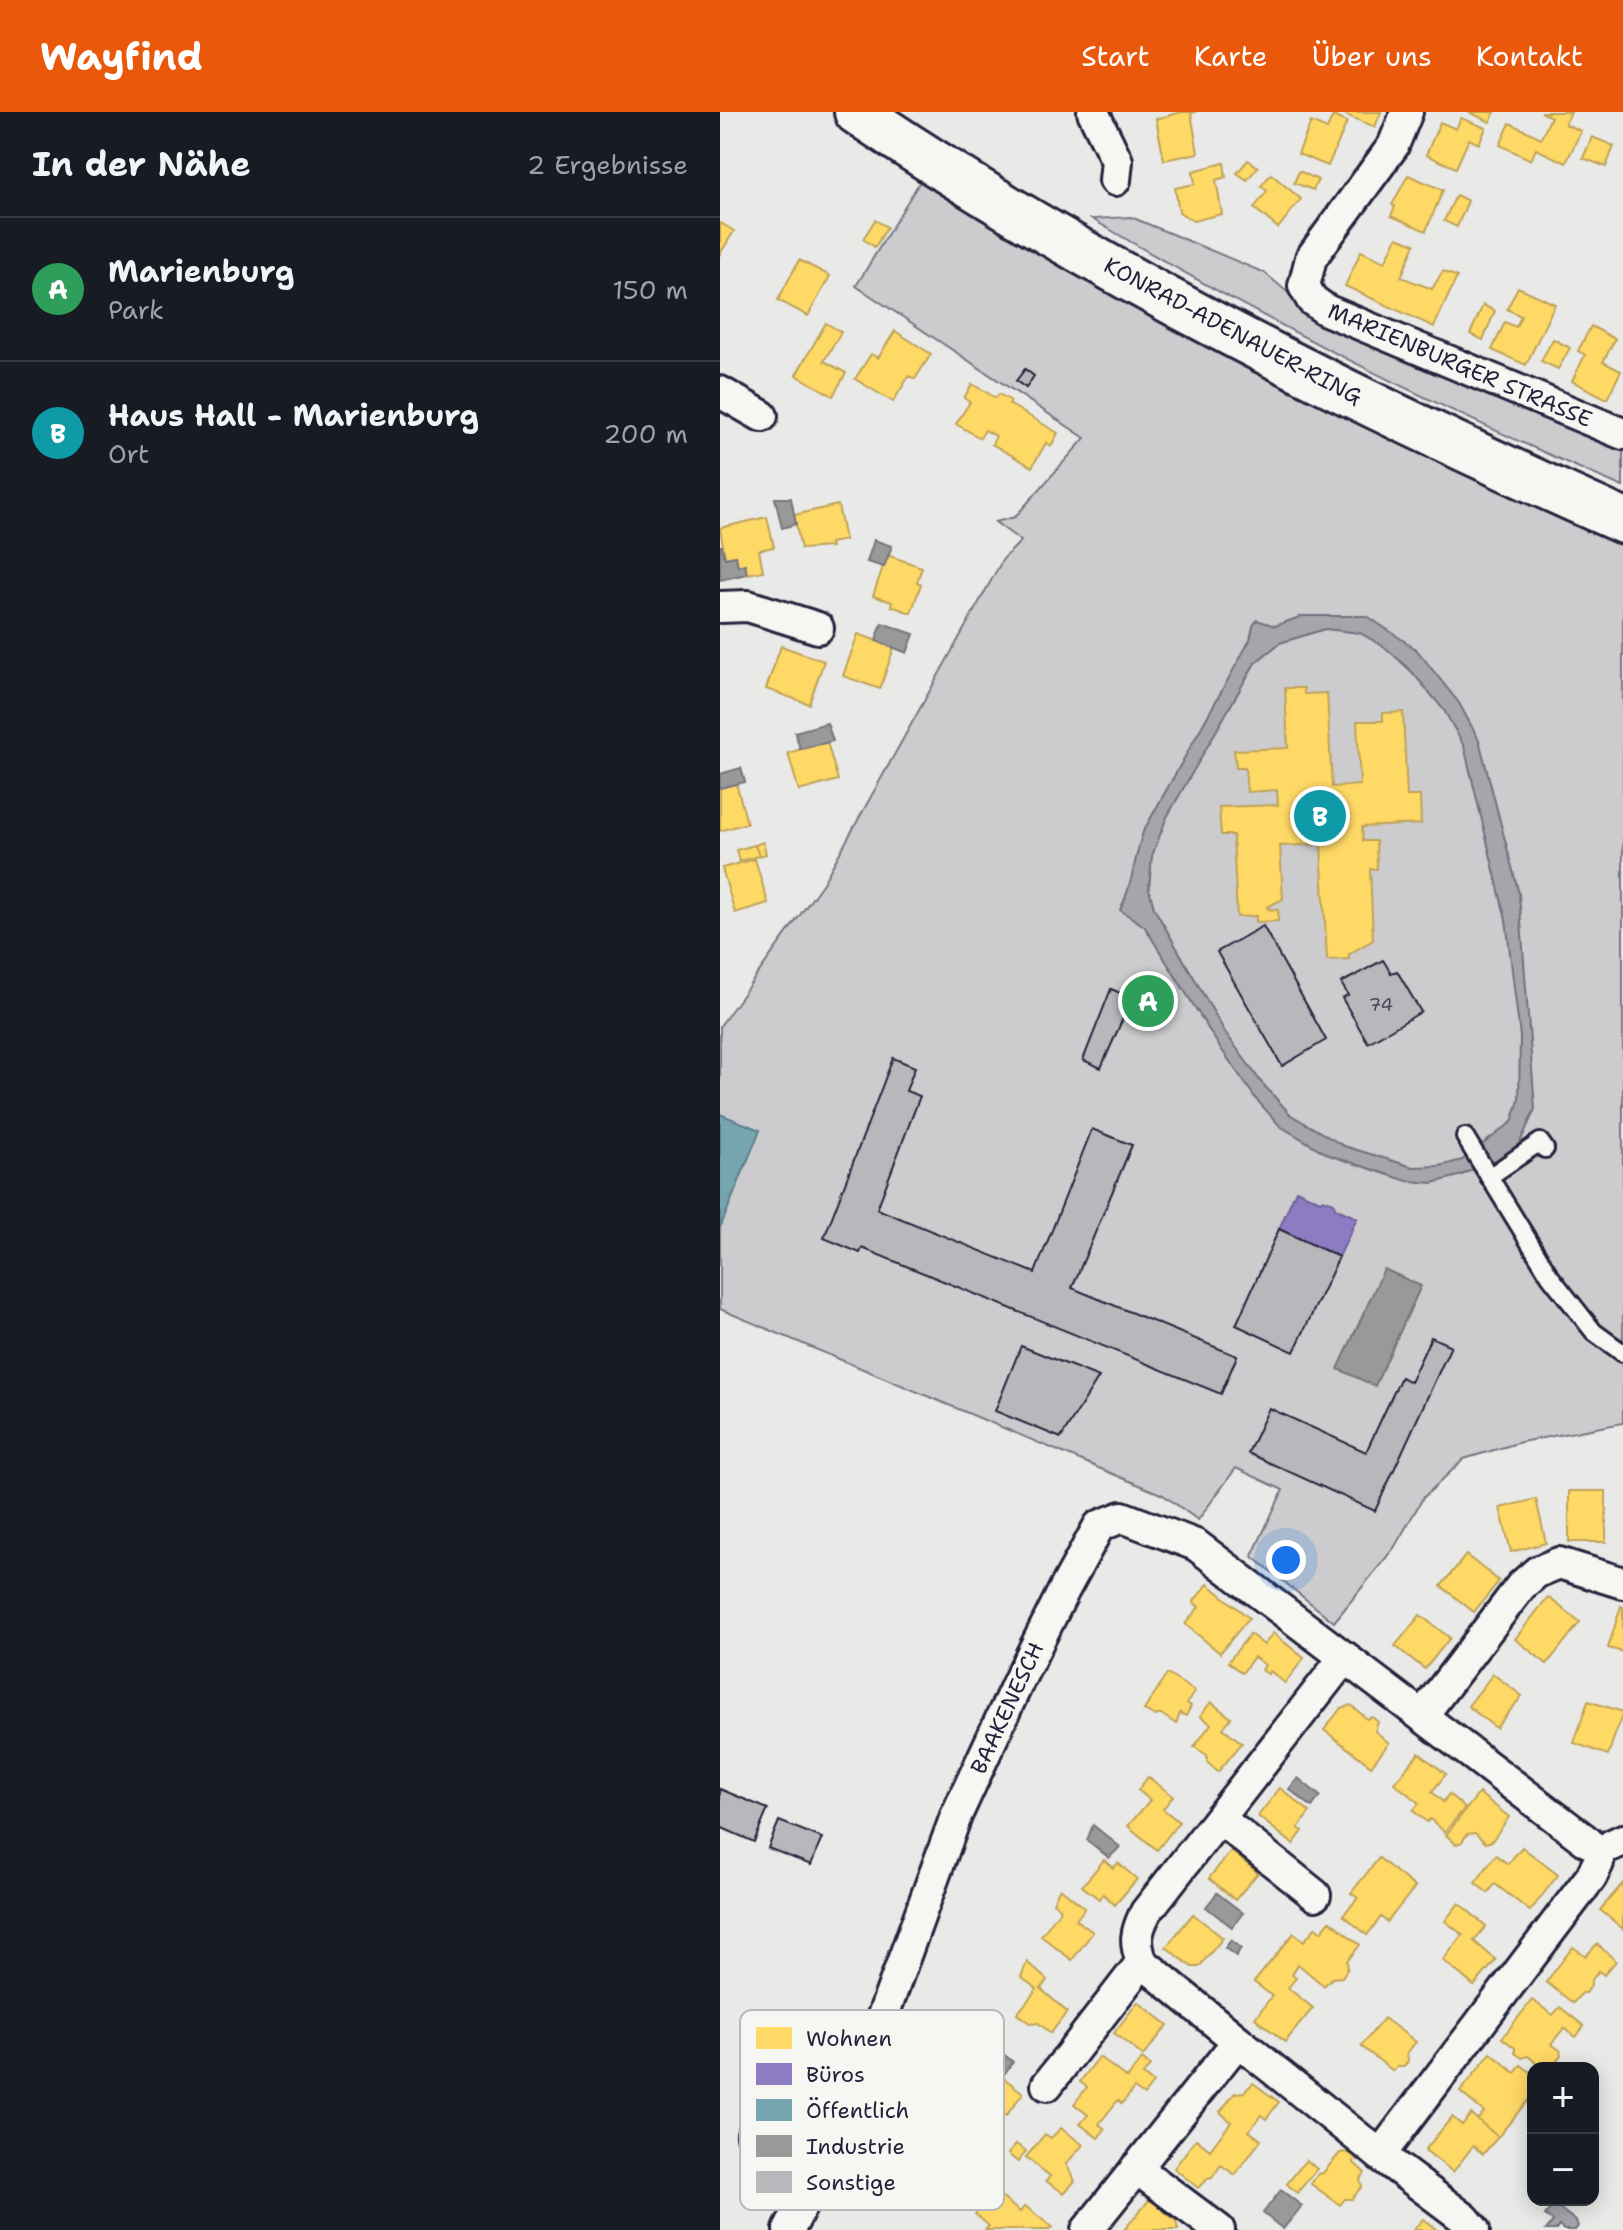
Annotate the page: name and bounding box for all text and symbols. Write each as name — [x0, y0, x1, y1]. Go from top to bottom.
text: Wayfind — [40, 31, 203, 82]
text: Start — [1081, 37, 1150, 75]
text: Karte — [1194, 37, 1268, 75]
text: Über uns — [1312, 37, 1432, 75]
text: Kontakt — [1476, 37, 1583, 75]
text: In der Nähe — [32, 141, 251, 187]
text: 2 Ergebnisse — [527, 147, 688, 182]
text: Marienburg — [108, 251, 294, 292]
street label: KONRAD-ADENAUER-RING — [1099, 251, 1367, 412]
text: A — [48, 272, 68, 307]
text: 150 m — [612, 272, 688, 307]
text: Park — [108, 292, 164, 327]
street label: MARIENBURGER STRASSE — [1324, 296, 1596, 434]
text: Haus Hall - Marienburg — [108, 395, 479, 436]
text: B — [50, 416, 66, 451]
text: 200 m — [603, 416, 688, 451]
text: Ort — [108, 436, 149, 471]
pin: B — [1294, 786, 1346, 846]
pin: A — [1122, 971, 1174, 1031]
house number: 74 — [1369, 993, 1393, 1017]
your location — [1266, 1540, 1306, 1580]
street label: BAAKENESCH — [964, 1637, 1050, 1779]
legend — [740, 2010, 1004, 2210]
text: Wohnen — [806, 2024, 892, 2053]
text: Büros — [806, 2060, 865, 2089]
map controls — [1527, 2062, 1599, 2206]
button: + — [1527, 2062, 1599, 2134]
text: Öffentlich — [806, 2096, 909, 2125]
text: Industrie — [806, 2132, 905, 2161]
button: − — [1527, 2134, 1599, 2206]
text: Sonstige — [806, 2168, 896, 2197]

